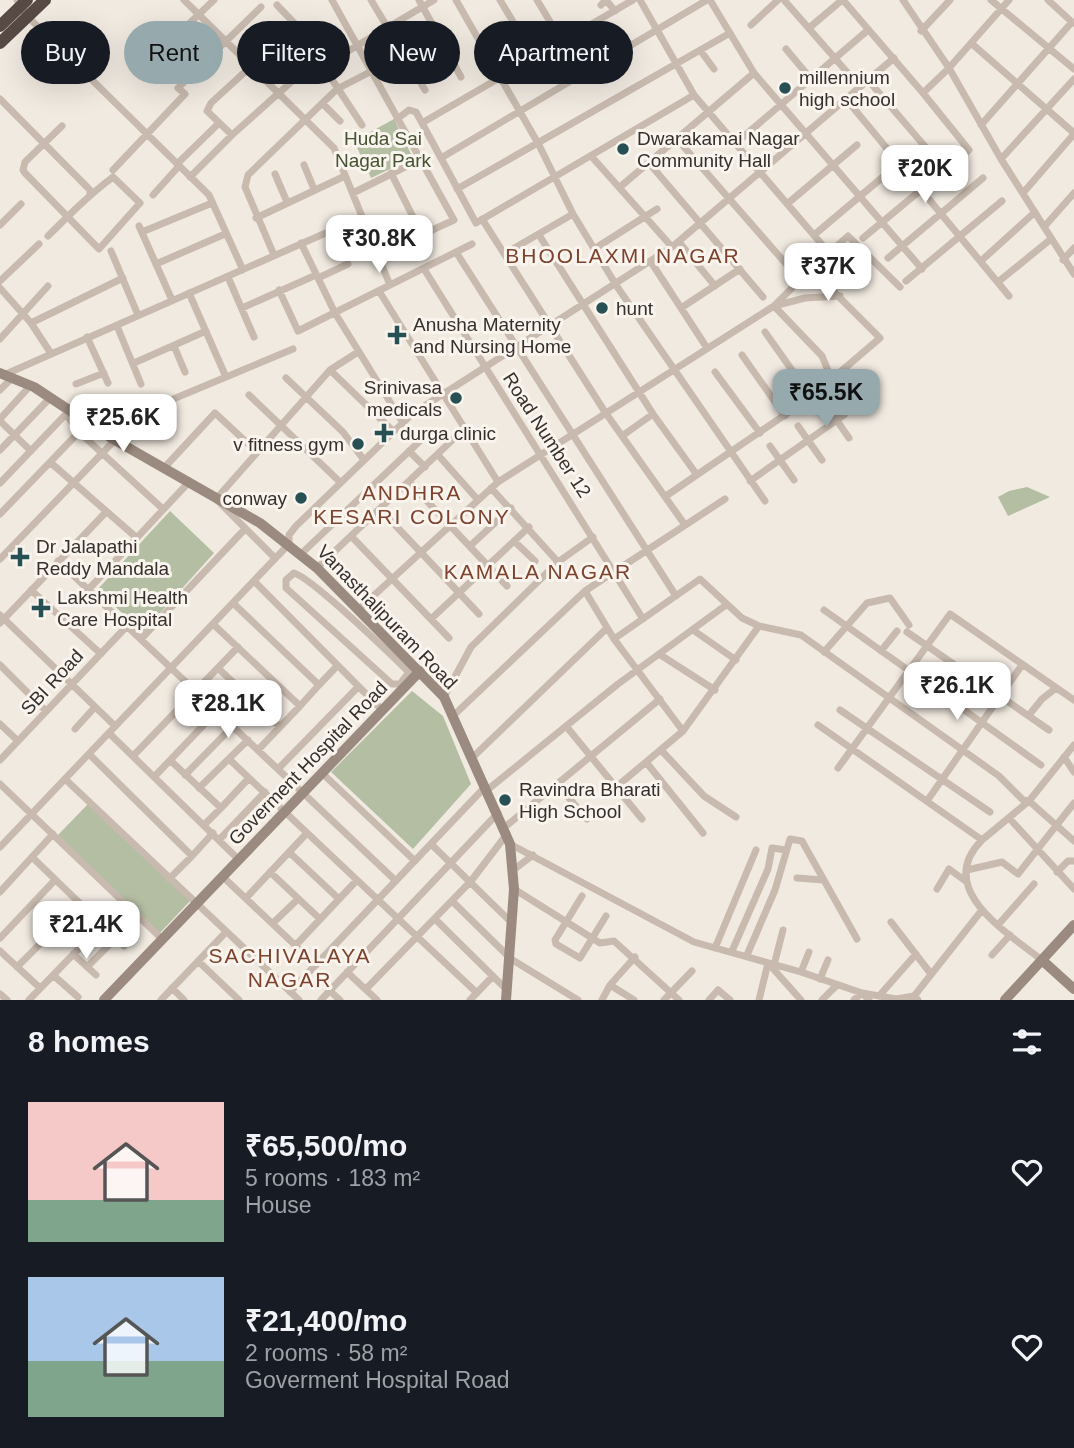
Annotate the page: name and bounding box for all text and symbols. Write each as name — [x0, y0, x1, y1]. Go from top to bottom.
chip: Buy — [21, 21, 110, 84]
chip: Rent — [124, 21, 223, 84]
chip: Filters — [237, 21, 350, 84]
chip: New — [364, 21, 460, 84]
chip: Apartment — [474, 21, 633, 84]
place label: millennium high school — [799, 67, 895, 110]
marker: millennium high school — [777, 80, 793, 96]
park label: Huda Sai Nagar Park — [335, 128, 432, 171]
place label: Dwarakamai Nagar Community Hall — [637, 128, 800, 171]
marker: Dwarakamai Nagar Community Hall — [615, 141, 631, 157]
pin: ₹20K — [884, 146, 966, 205]
text: ₹20K — [897, 155, 953, 181]
pin: ₹30.8K — [322, 216, 436, 275]
text: ₹30.8K — [342, 225, 416, 251]
district label: BHOOLAXMI NAGAR — [505, 244, 741, 267]
pin: ₹37K — [787, 244, 869, 303]
text: ₹37K — [800, 253, 856, 279]
place label: hunt — [616, 298, 654, 319]
marker: hunt — [594, 300, 610, 316]
place label: Anusha Maternity and Nursing Home — [413, 314, 571, 357]
marker: Anusha Maternity and Nursing Home — [387, 325, 407, 345]
street label: Road Number 12 — [499, 369, 595, 501]
pin: ₹65.5K — [769, 370, 883, 429]
place label: Srinivasa medicals — [364, 377, 442, 420]
text: ₹65.5K — [789, 379, 863, 405]
marker: Srinivasa medicals — [448, 390, 464, 406]
pin: ₹25.6K — [66, 394, 180, 454]
text: ₹25.6K — [86, 404, 160, 430]
marker: durga clinic — [374, 423, 394, 443]
place label: durga clinic — [400, 423, 496, 444]
place label: v fitness gym — [233, 434, 344, 455]
marker: v fitness gym — [350, 436, 366, 452]
district label: ANDHRA KESARI COLONY — [313, 481, 511, 528]
place label: conway — [223, 488, 288, 509]
marker: conway — [293, 490, 309, 506]
place label: Dr Jalapathi Reddy Mandala — [36, 536, 170, 579]
street label: Vanasthalipuram Road — [313, 541, 461, 693]
marker: Dr Jalapathi Reddy Mandala — [10, 547, 30, 567]
district label: KAMALA NAGAR — [444, 560, 632, 583]
place label: Lakshmi Health Care Hospital — [57, 587, 188, 630]
marker: Lakshmi Health Care Hospital — [31, 598, 51, 618]
street label: SBI Road — [17, 645, 87, 719]
pin: ₹26.1K — [900, 662, 1014, 722]
text: ₹26.1K — [920, 672, 994, 698]
street label: Goverment Hospital Road — [225, 677, 391, 849]
pin: ₹28.1K — [171, 680, 285, 740]
text: ₹28.1K — [191, 690, 265, 716]
place label: Ravindra Bharati High School — [519, 779, 661, 822]
marker: Ravindra Bharati High School — [497, 792, 513, 808]
pin: ₹21.4K — [29, 902, 143, 961]
text: ₹21.4K — [49, 911, 123, 937]
district label: SACHIVALAYA NAGAR — [208, 944, 372, 991]
icon: filters — [1008, 1023, 1046, 1061]
text: 8 homes — [28, 1025, 150, 1058]
text: ₹65,500/mo — [245, 1129, 407, 1162]
icon: home — [84, 1130, 168, 1214]
icon: heart — [1008, 1153, 1046, 1191]
text: 5 rooms · 183 m² — [245, 1165, 420, 1191]
text: House — [245, 1192, 311, 1218]
text: ₹21,400/mo — [245, 1304, 407, 1337]
icon: home — [84, 1305, 168, 1389]
icon: heart — [1008, 1328, 1046, 1366]
text: 2 rooms · 58 m² — [245, 1340, 407, 1366]
text: Goverment Hospital Road — [245, 1367, 510, 1393]

